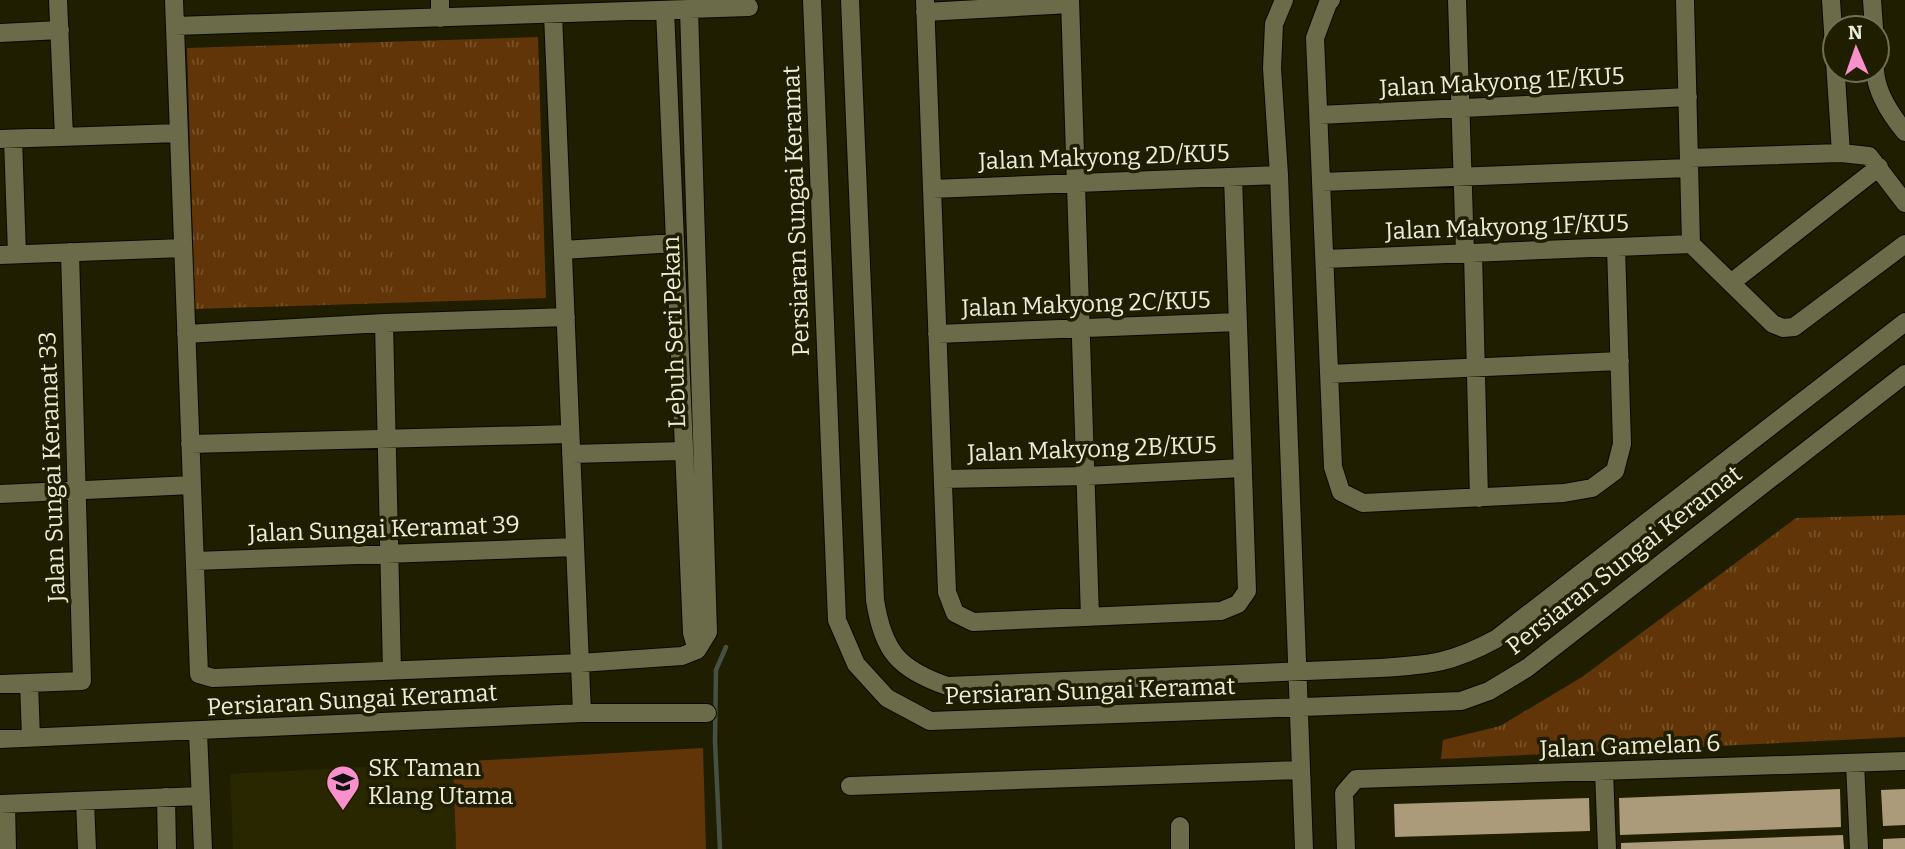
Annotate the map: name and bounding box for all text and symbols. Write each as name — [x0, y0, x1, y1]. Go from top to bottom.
north arrow — [1821, 14, 1891, 84]
text: N — [1848, 21, 1863, 44]
street label: Jalan Makyong 1E/KU5 — [1378, 62, 1625, 102]
street label: Persiaran Sungai Keramat — [777, 65, 815, 357]
street label: Jalan Makyong 2D/KU5 — [977, 139, 1230, 175]
street label: Jalan Makyong 1F/KU5 — [1384, 209, 1629, 245]
street label: Lebuh Seri Pekan — [657, 235, 691, 429]
street label: Jalan Makyong 2C/KU5 — [960, 286, 1211, 322]
street label: Jalan Sungai Keramat 33 — [33, 331, 71, 604]
street label: Jalan Makyong 2B/KU5 — [966, 431, 1217, 467]
street label: Persiaran Sungai Keramat — [1501, 459, 1747, 661]
street label: Jalan Sungai Keramat 39 — [247, 510, 520, 548]
street label: Persiaran Sungai Keramat — [944, 672, 1236, 710]
street label: Persiaran Sungai Keramat — [206, 678, 498, 722]
street label: Jalan Gamelan 6 — [1538, 729, 1721, 763]
place label: SK Taman Klang Utama — [368, 754, 513, 810]
school or university icon: SK Taman Klang Utama — [324, 763, 362, 812]

